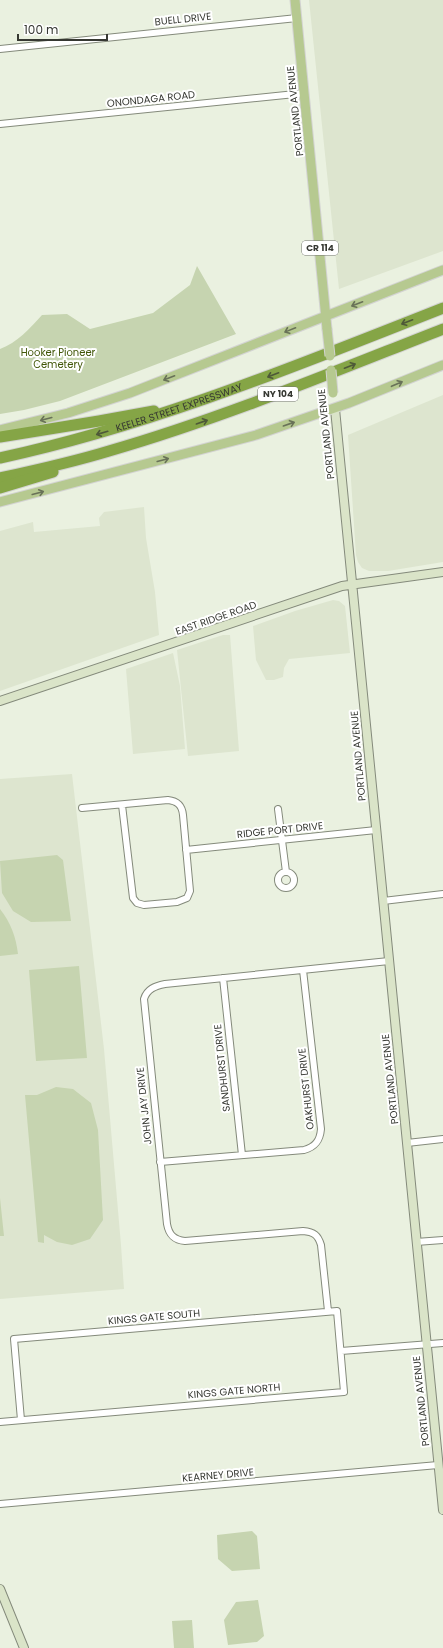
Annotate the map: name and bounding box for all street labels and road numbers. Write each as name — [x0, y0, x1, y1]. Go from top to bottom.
street label: BUELL DRIVE — [154, 9, 212, 29]
street label: PORTLAND AVENUE — [283, 65, 307, 157]
street label: ONONDAGA ROAD — [106, 87, 196, 111]
road number: CR 114 — [302, 241, 338, 255]
street label: KEELER STREET EXPRESSWAY — [114, 379, 244, 435]
road number: NY 104 — [258, 387, 298, 401]
street label: PORTLAND AVENUE — [314, 388, 338, 480]
street label: EAST RIDGE ROAD — [173, 597, 259, 639]
street label: PORTLAND AVENUE — [347, 710, 369, 802]
street label: RIDGE PORT DRIVE — [236, 818, 324, 842]
street label: SANDHURST DRIVE — [210, 1023, 234, 1113]
street label: PORTLAND AVENUE — [378, 1033, 402, 1125]
street label: OAKHURST DRIVE — [294, 1048, 318, 1130]
street label: JOHN JAY DRIVE — [132, 1067, 156, 1145]
street label: KINGS GATE SOUTH — [107, 1305, 201, 1328]
street label: PORTLAND AVENUE — [409, 1355, 433, 1447]
street label: KINGS GATE NORTH — [187, 1379, 281, 1403]
street label: KEARNEY DRIVE — [181, 1464, 255, 1486]

